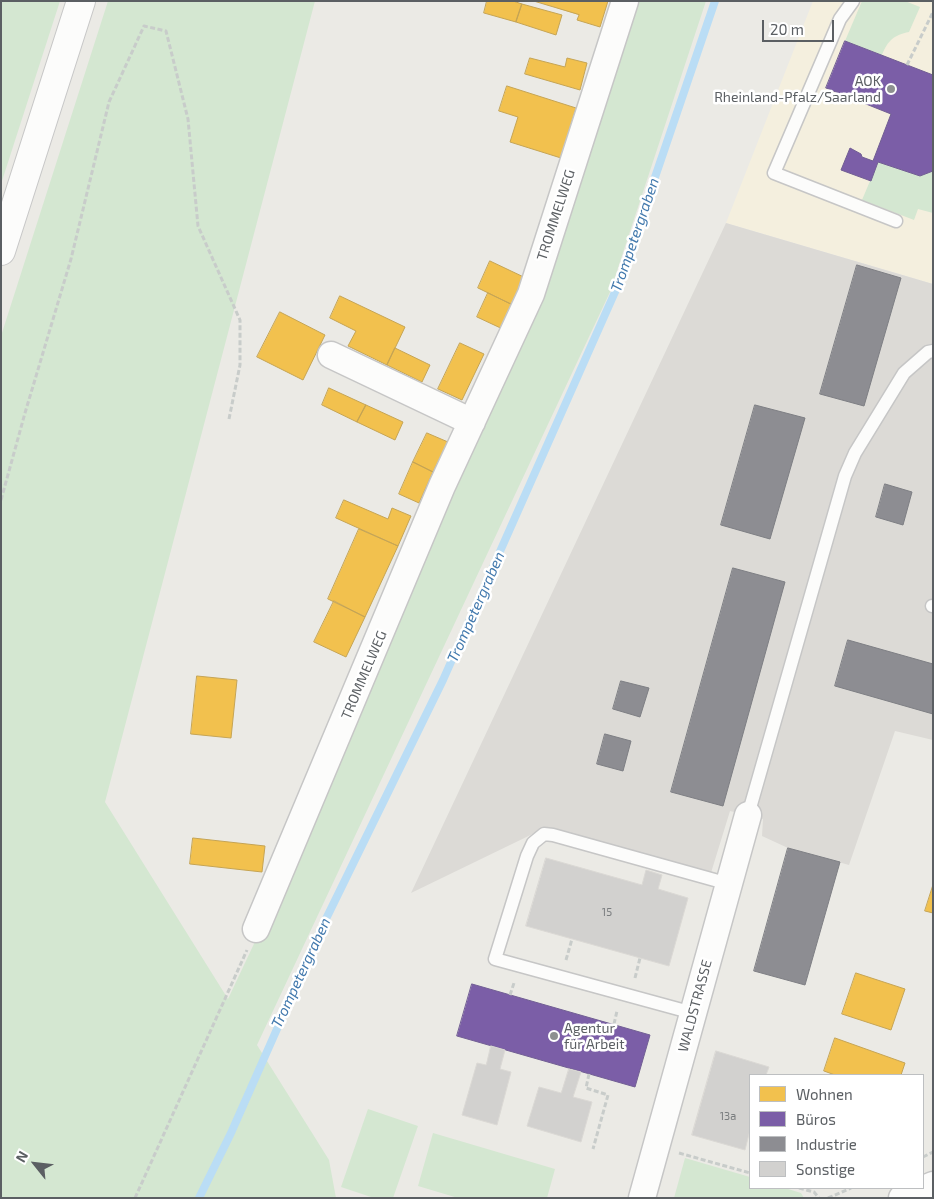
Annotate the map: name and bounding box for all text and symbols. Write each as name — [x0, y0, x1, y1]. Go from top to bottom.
scale bar — [764, 10, 836, 42]
text: 20 m — [770, 20, 804, 38]
place label: AOK Rheinland-Pfalz/Saarland — [714, 73, 881, 105]
marker: AOK Rheinland-Pfalz/Saarland — [885, 83, 897, 95]
street label: TROMMELWEG — [533, 167, 579, 263]
water label: Trompetergraben — [607, 176, 663, 294]
water label: Trompetergraben — [443, 549, 509, 665]
street label: TROMMELWEG — [338, 628, 390, 722]
house number: 15 — [602, 905, 612, 919]
water label: Trompetergraben — [268, 915, 334, 1031]
street label: WALDSTRASSE — [675, 958, 715, 1054]
place label: Agentur für Arbeit — [564, 1020, 625, 1052]
marker: Agentur für Arbeit — [548, 1030, 560, 1042]
legend — [749, 1074, 924, 1189]
text: Wohnen — [796, 1085, 853, 1103]
house number: 13a — [720, 1109, 736, 1123]
text: Büros — [796, 1110, 836, 1128]
text: Industrie — [796, 1135, 857, 1153]
north arrow — [10, 1139, 60, 1189]
text: N — [12, 1148, 31, 1165]
text: Sonstige — [796, 1160, 855, 1178]

